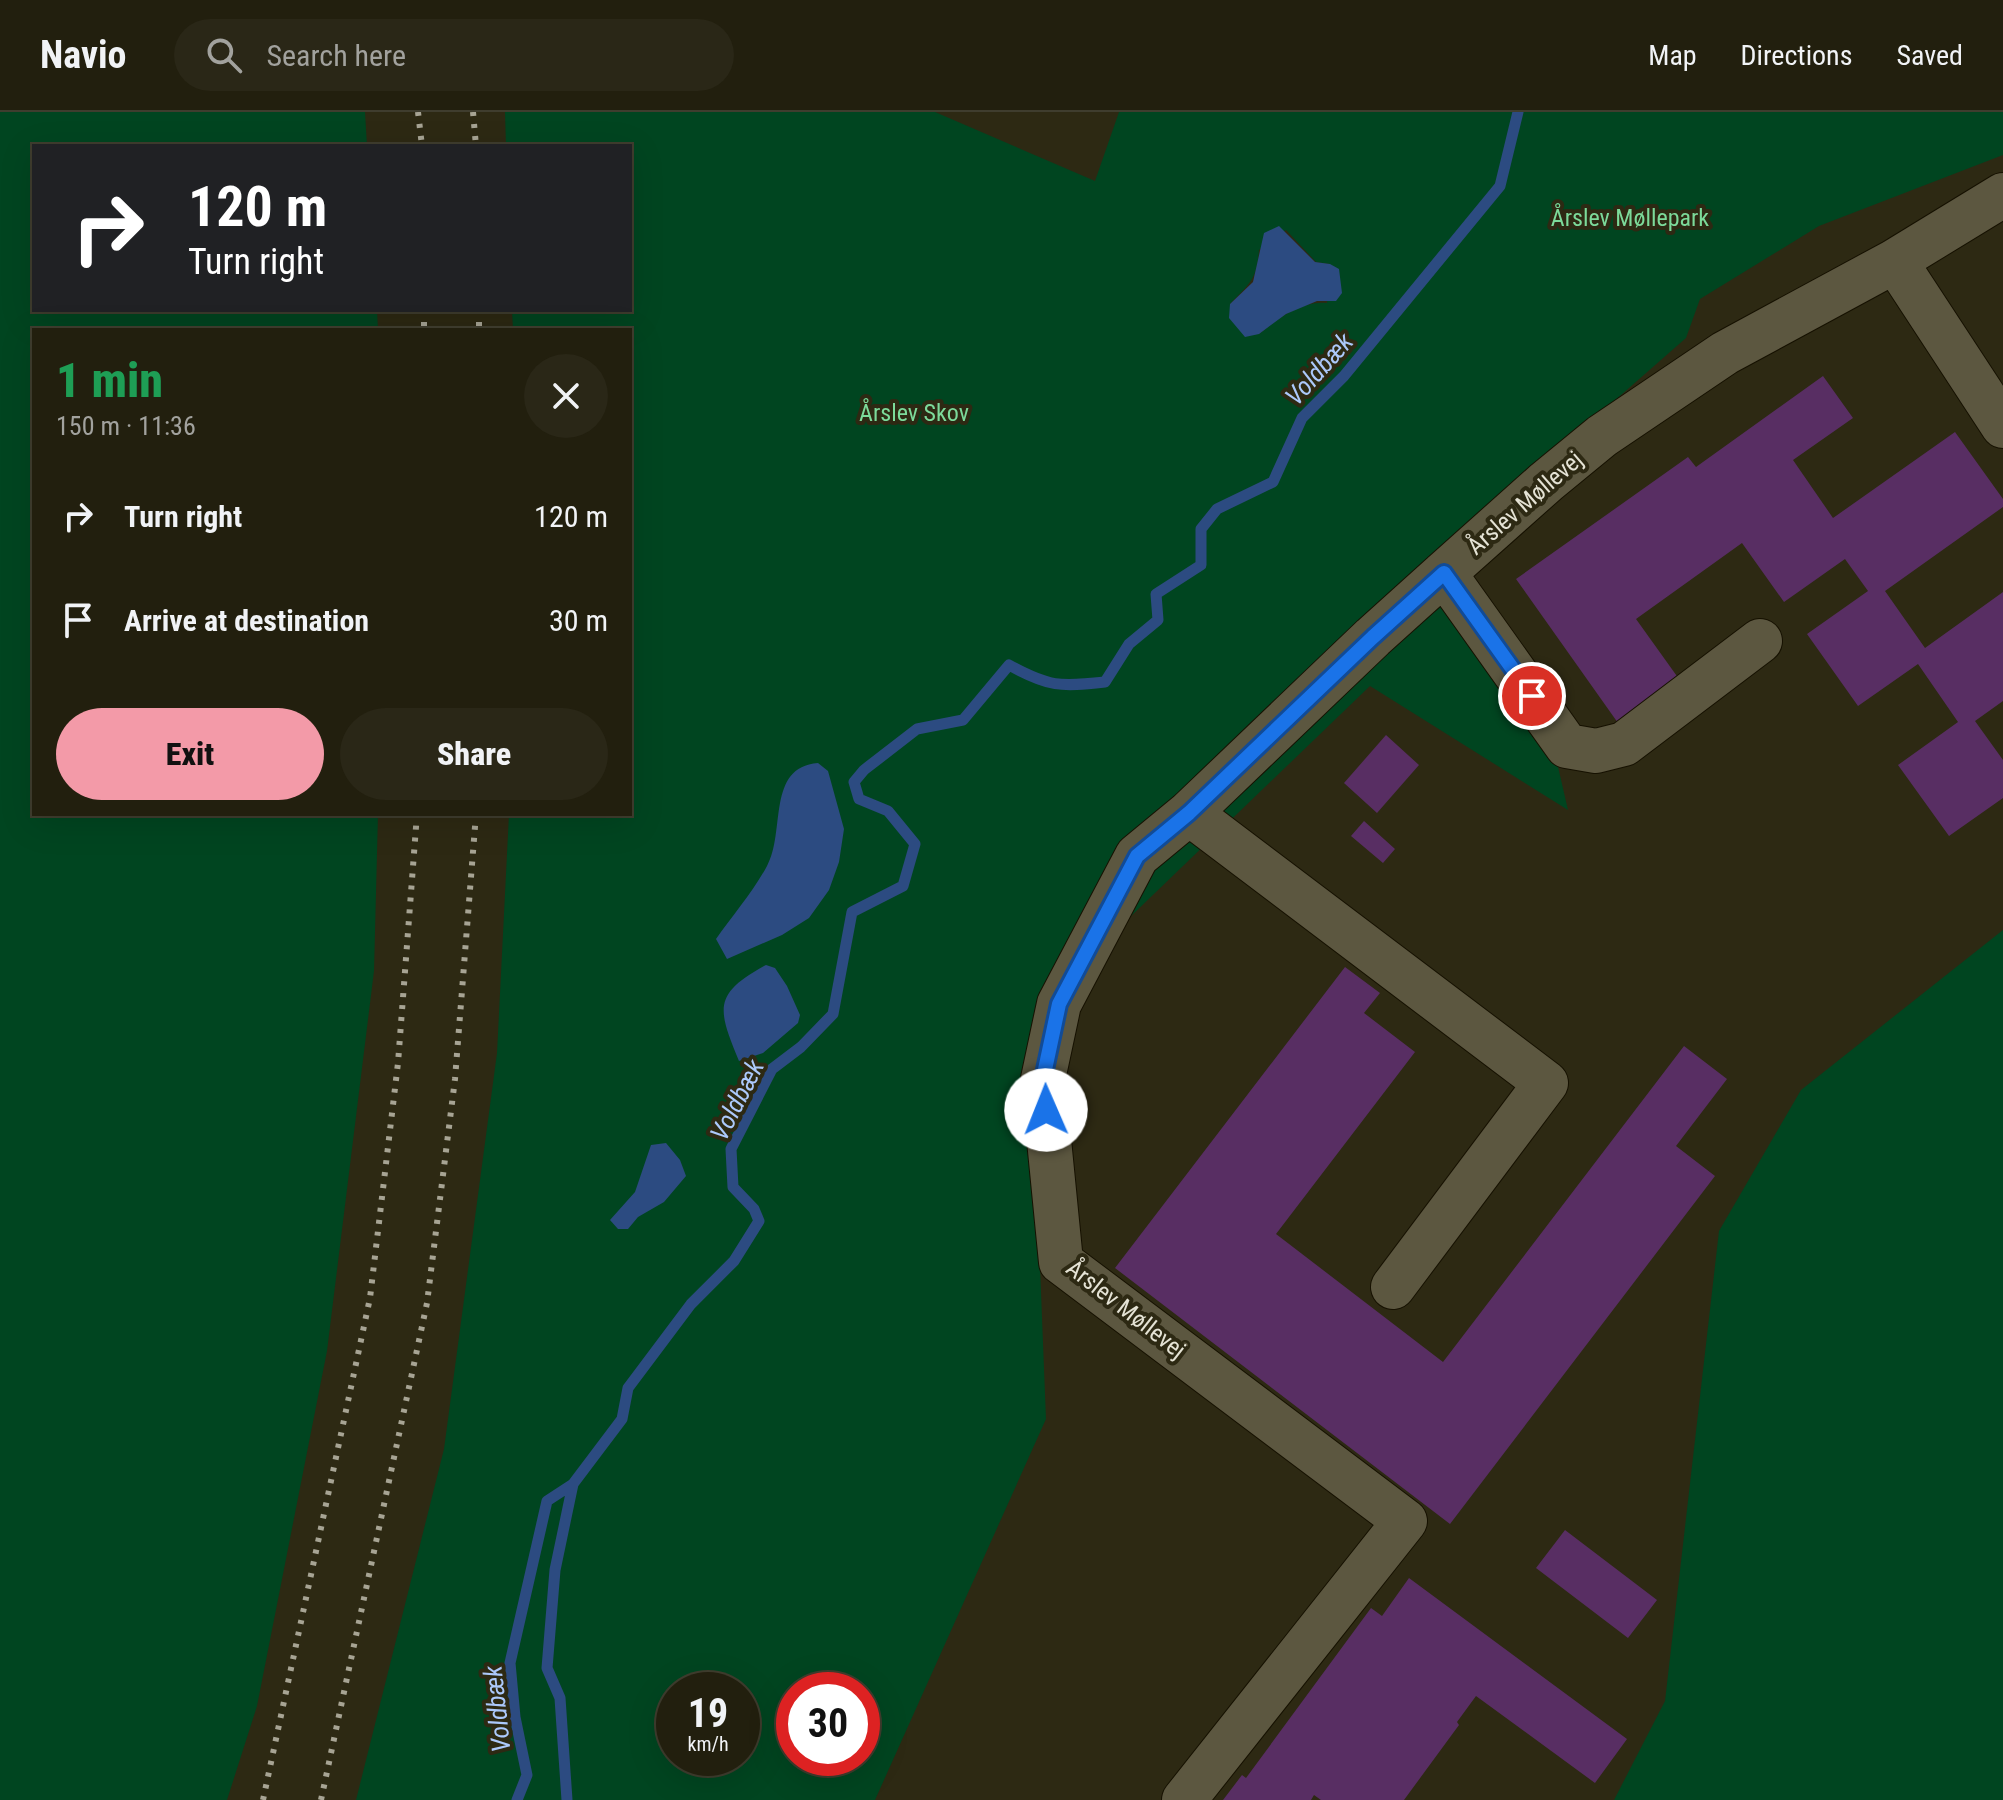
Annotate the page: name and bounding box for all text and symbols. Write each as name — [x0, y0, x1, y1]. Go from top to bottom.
search box — [174, 19, 734, 91]
text: Navio — [40, 33, 126, 77]
icon: search — [202, 33, 246, 77]
text: Search here — [266, 38, 406, 73]
text: Map — [1648, 39, 1697, 72]
text: Directions — [1741, 39, 1852, 72]
text: Saved — [1896, 39, 1963, 72]
text: 120 m — [188, 174, 327, 240]
icon: right — [56, 176, 160, 280]
park label: Årslev Møllepark — [1551, 203, 1709, 232]
text: Turn right — [188, 241, 324, 283]
water label: Voldbæk — [1279, 326, 1360, 411]
text: 1 min — [56, 352, 163, 409]
button: close — [524, 354, 608, 438]
park label: Årslev Skov — [859, 398, 969, 427]
text: 150 m · 11:36 — [56, 411, 196, 441]
street label: Årslev Møllevej — [1461, 445, 1588, 561]
icon: right — [56, 494, 100, 538]
text: Turn right — [124, 499, 242, 534]
text: 120 m — [534, 499, 608, 534]
icon: arrive — [56, 598, 100, 642]
text: Arrive at destination — [124, 603, 369, 638]
text: 30 m — [549, 603, 608, 638]
pin — [1498, 662, 1566, 730]
icon: arrive — [1510, 674, 1554, 718]
button: Exit — [56, 708, 324, 800]
button: Share — [340, 708, 608, 800]
water label: Voldbæk — [704, 1054, 770, 1145]
position arrow — [1004, 1068, 1088, 1152]
street label: Årslev Møllevej — [1061, 1253, 1192, 1364]
water label: Voldbæk — [477, 1664, 516, 1754]
speed limit sign: 30 — [776, 1672, 880, 1776]
text: 19 — [688, 1690, 728, 1737]
text: km/h — [687, 1732, 729, 1756]

